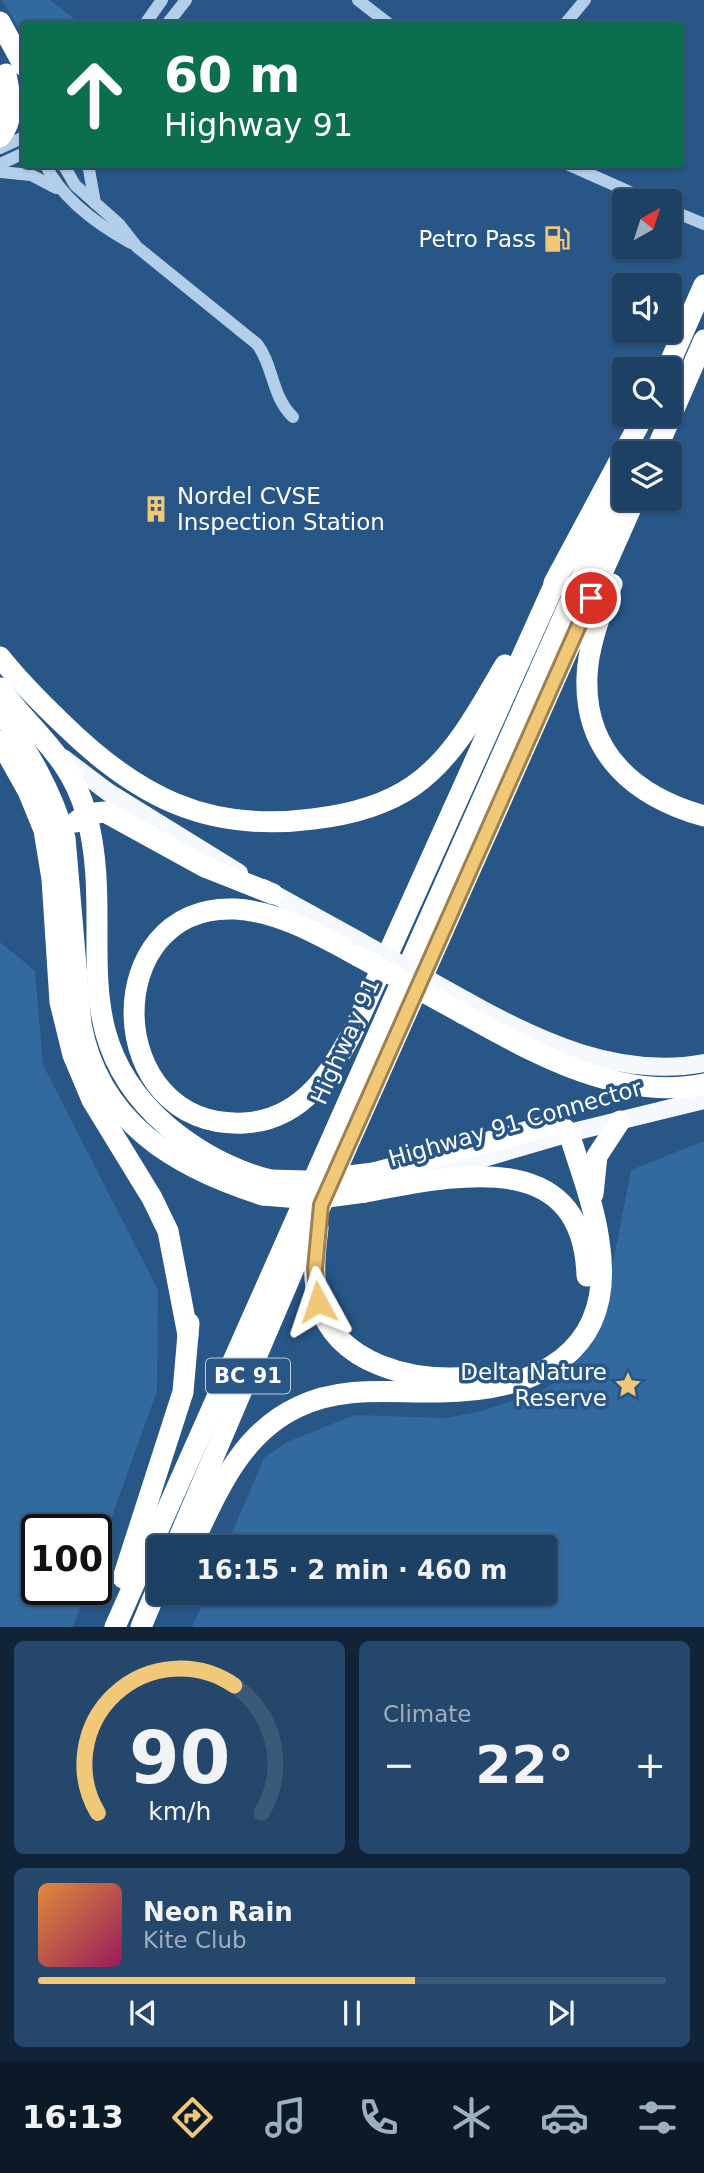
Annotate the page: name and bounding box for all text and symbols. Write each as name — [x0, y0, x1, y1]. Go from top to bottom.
text: 60 m — [164, 47, 300, 104]
icon: ahead — [49, 49, 140, 140]
text: Highway 91 — [164, 106, 353, 144]
north arrow — [612, 189, 682, 259]
map controls — [612, 189, 682, 511]
fuel station icon: Petro Pass — [542, 224, 572, 254]
place label: Petro Pass — [419, 226, 536, 252]
button: sound — [612, 273, 682, 343]
button: search — [612, 357, 682, 427]
button: layers — [612, 441, 682, 511]
place label: Nordel CVSE Inspection Station — [177, 483, 385, 535]
building icon: Nordel CVSE Inspection Station — [141, 494, 171, 524]
pin — [561, 568, 621, 628]
icon: arrive — [572, 579, 610, 617]
street label: Highway 91 — [305, 974, 385, 1108]
street label: Highway 91 Connector — [386, 1074, 645, 1172]
position arrow — [281, 1265, 355, 1339]
road number: BC 91 — [206, 1358, 290, 1394]
place label: Delta Nature Reserve — [460, 1359, 607, 1411]
place icon: Delta Nature Reserve — [613, 1370, 643, 1400]
speed limit sign: 100 — [21, 1514, 112, 1605]
text: 16:15 · 2 min · 460 m — [197, 1555, 507, 1585]
text: Climate — [383, 1701, 472, 1727]
text: 90 — [129, 1716, 230, 1801]
text: 22° — [475, 1735, 574, 1795]
text: − — [383, 1743, 415, 1787]
text: + — [634, 1743, 666, 1787]
text: km/h — [148, 1797, 211, 1826]
text: Neon Rain — [143, 1897, 293, 1927]
text: Kite Club — [143, 1927, 247, 1953]
icon: previous — [124, 1994, 162, 2032]
icon: pause — [333, 1994, 371, 2032]
icon: next — [542, 1994, 580, 2032]
icon: directions — [168, 2093, 217, 2142]
icon: music — [261, 2093, 310, 2142]
icon: phone — [354, 2093, 403, 2142]
icon: climate — [447, 2093, 496, 2142]
icon: car — [540, 2093, 589, 2142]
icon: filters — [633, 2093, 682, 2142]
text: 16:13 — [22, 2098, 124, 2136]

